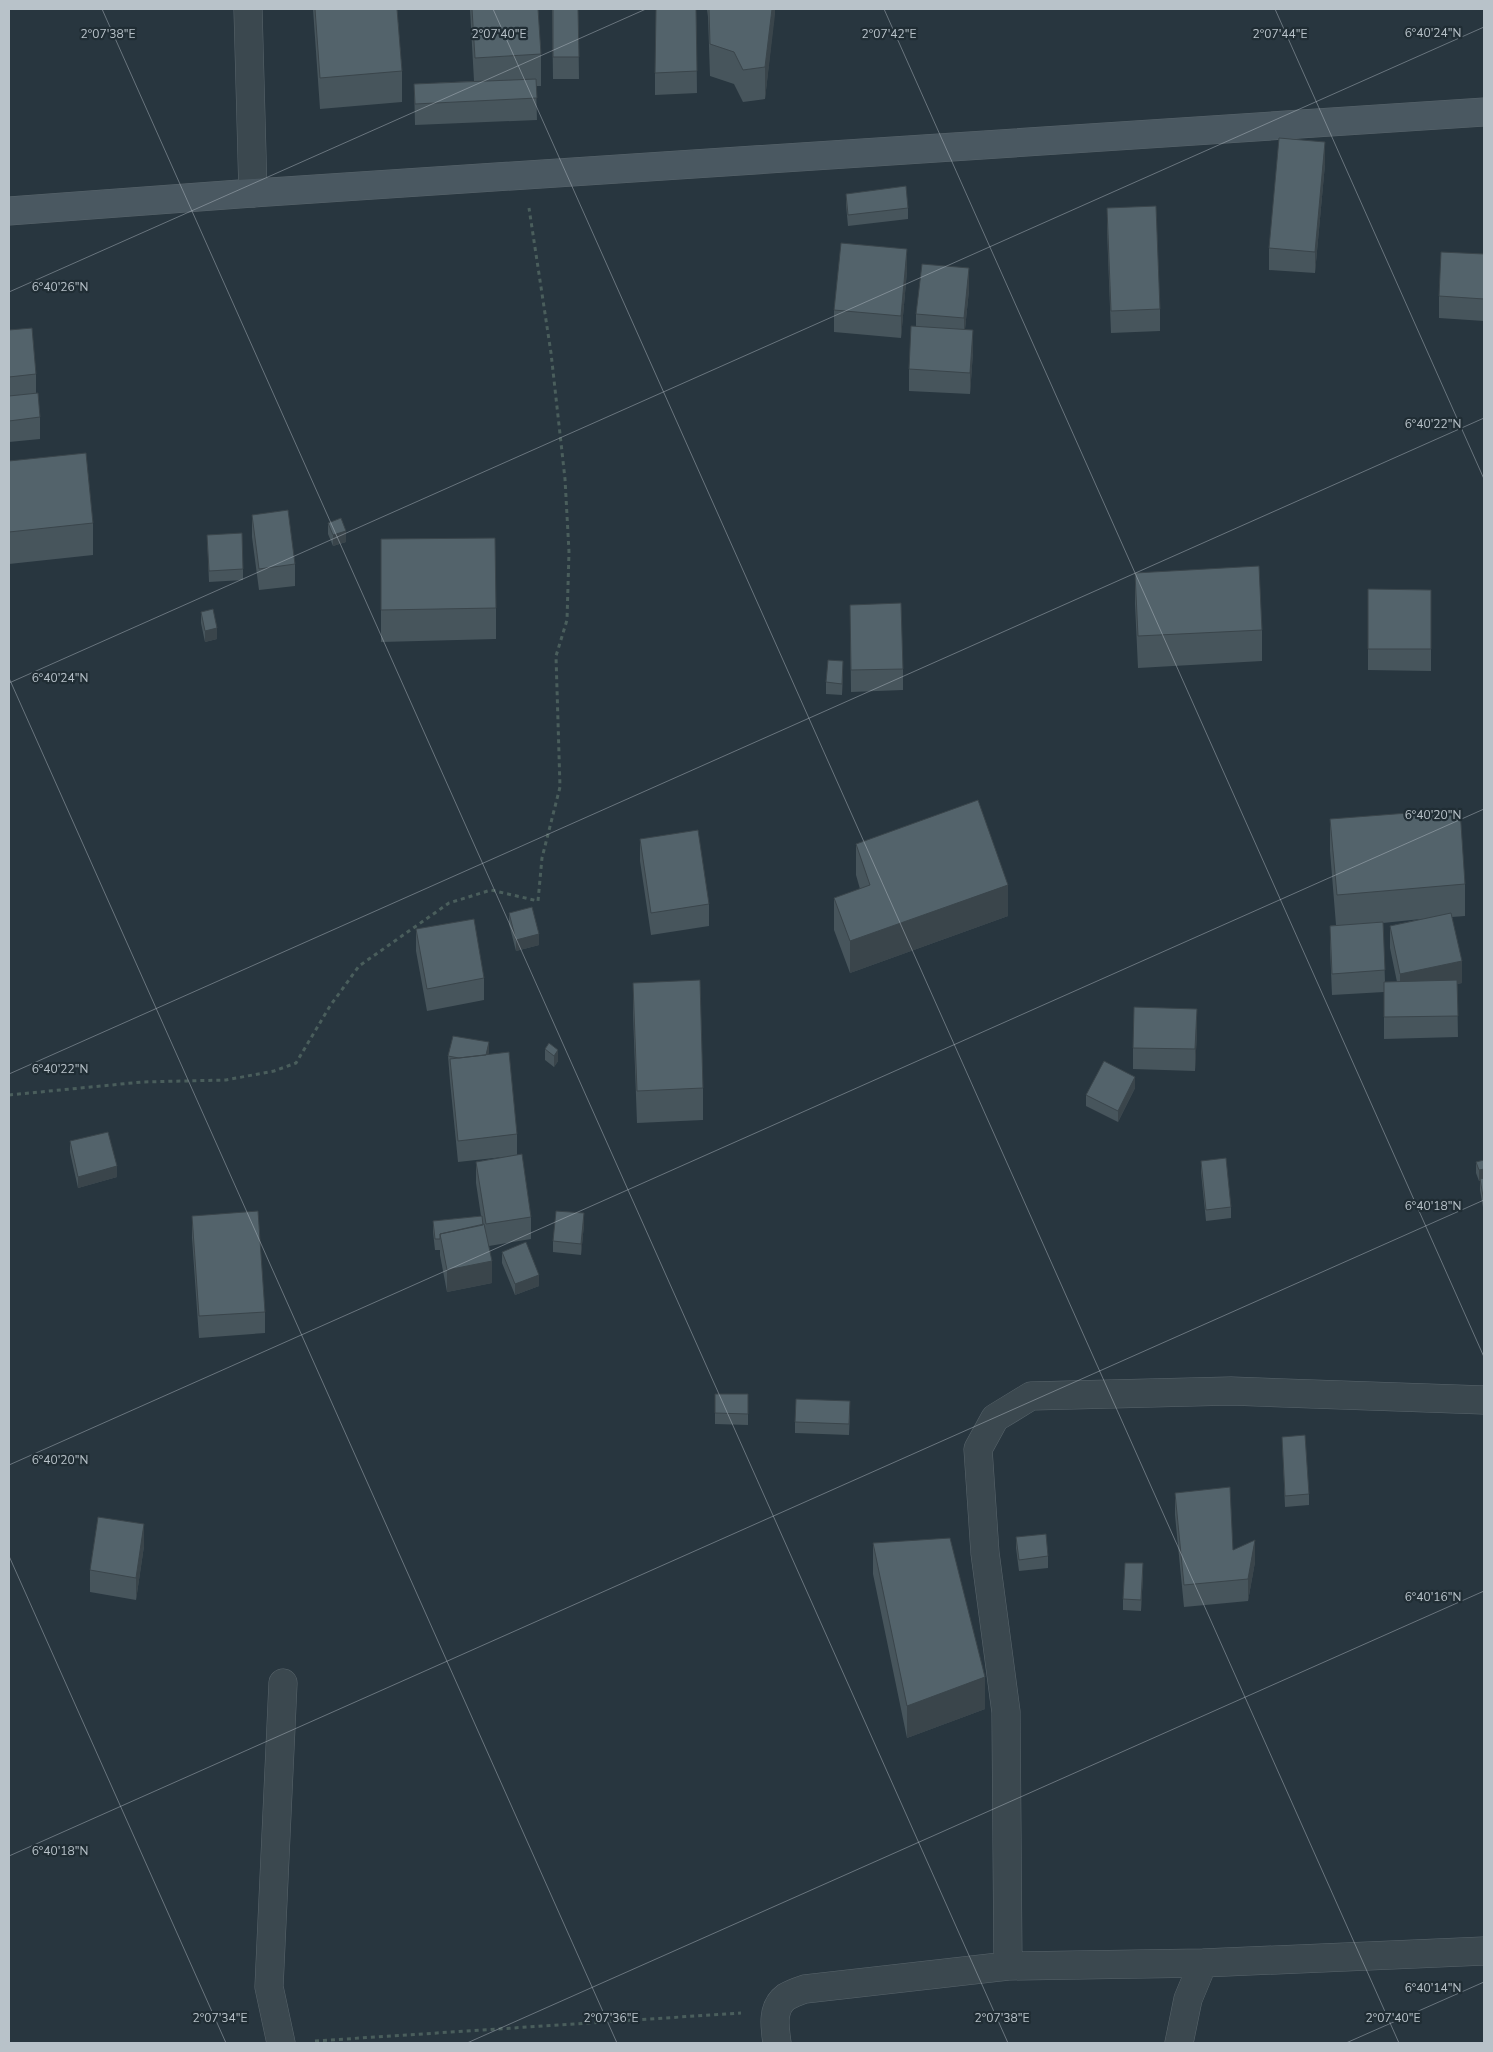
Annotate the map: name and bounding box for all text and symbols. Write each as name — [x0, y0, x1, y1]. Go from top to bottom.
text: 6°40'24"N — [1405, 25, 1461, 41]
text: 2°07'38"E — [81, 26, 135, 42]
text: 2°07'40"E — [472, 26, 526, 42]
text: 2°07'42"E — [862, 26, 916, 42]
text: 2°07'44"E — [1253, 26, 1307, 42]
text: 6°40'26"N — [32, 279, 88, 295]
text: 6°40'22"N — [1405, 416, 1461, 432]
text: 6°40'24"N — [32, 670, 88, 686]
text: 6°40'20"N — [1405, 807, 1461, 823]
text: 6°40'22"N — [32, 1061, 88, 1077]
text: 6°40'18"N — [1405, 1198, 1461, 1214]
text: 6°40'20"N — [32, 1452, 88, 1468]
text: 6°40'16"N — [1405, 1589, 1461, 1605]
text: 6°40'18"N — [32, 1843, 88, 1859]
text: 6°40'14"N — [1405, 1980, 1461, 1996]
text: 2°07'34"E — [193, 2010, 247, 2026]
text: 2°07'36"E — [584, 2010, 638, 2026]
text: 2°07'38"E — [975, 2010, 1029, 2026]
text: 2°07'40"E — [1366, 2010, 1420, 2026]

